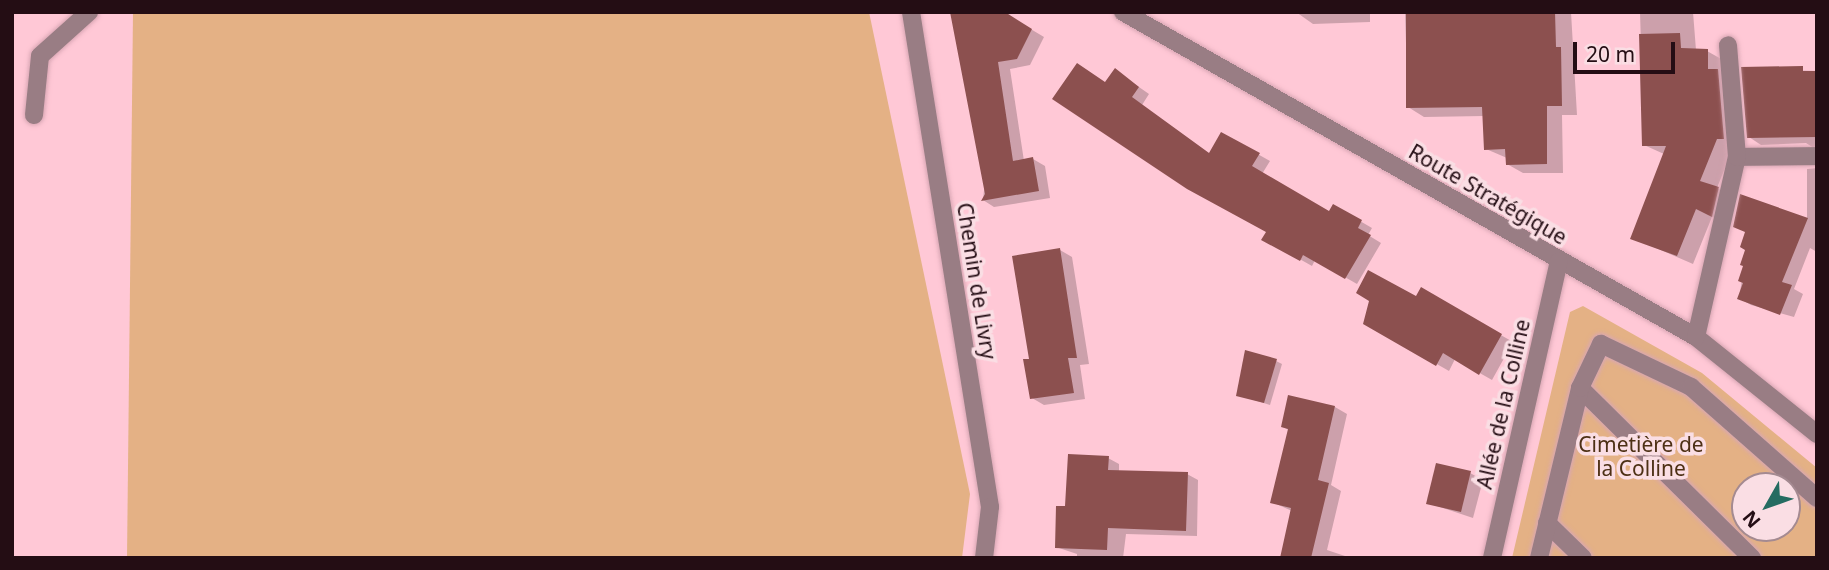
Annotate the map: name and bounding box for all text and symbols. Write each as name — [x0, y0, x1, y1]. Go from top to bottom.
scale bar — [1577, 28, 1678, 72]
text: 20 m — [1586, 40, 1635, 68]
street label: Route Stratégique — [1405, 139, 1571, 249]
street label: Chemin de Livry — [952, 201, 1002, 361]
street label: Allée de la Colline — [1471, 317, 1535, 491]
park label: Cimetière de la Colline — [1578, 431, 1704, 481]
north arrow — [1731, 472, 1801, 542]
text: N — [1737, 505, 1766, 533]

